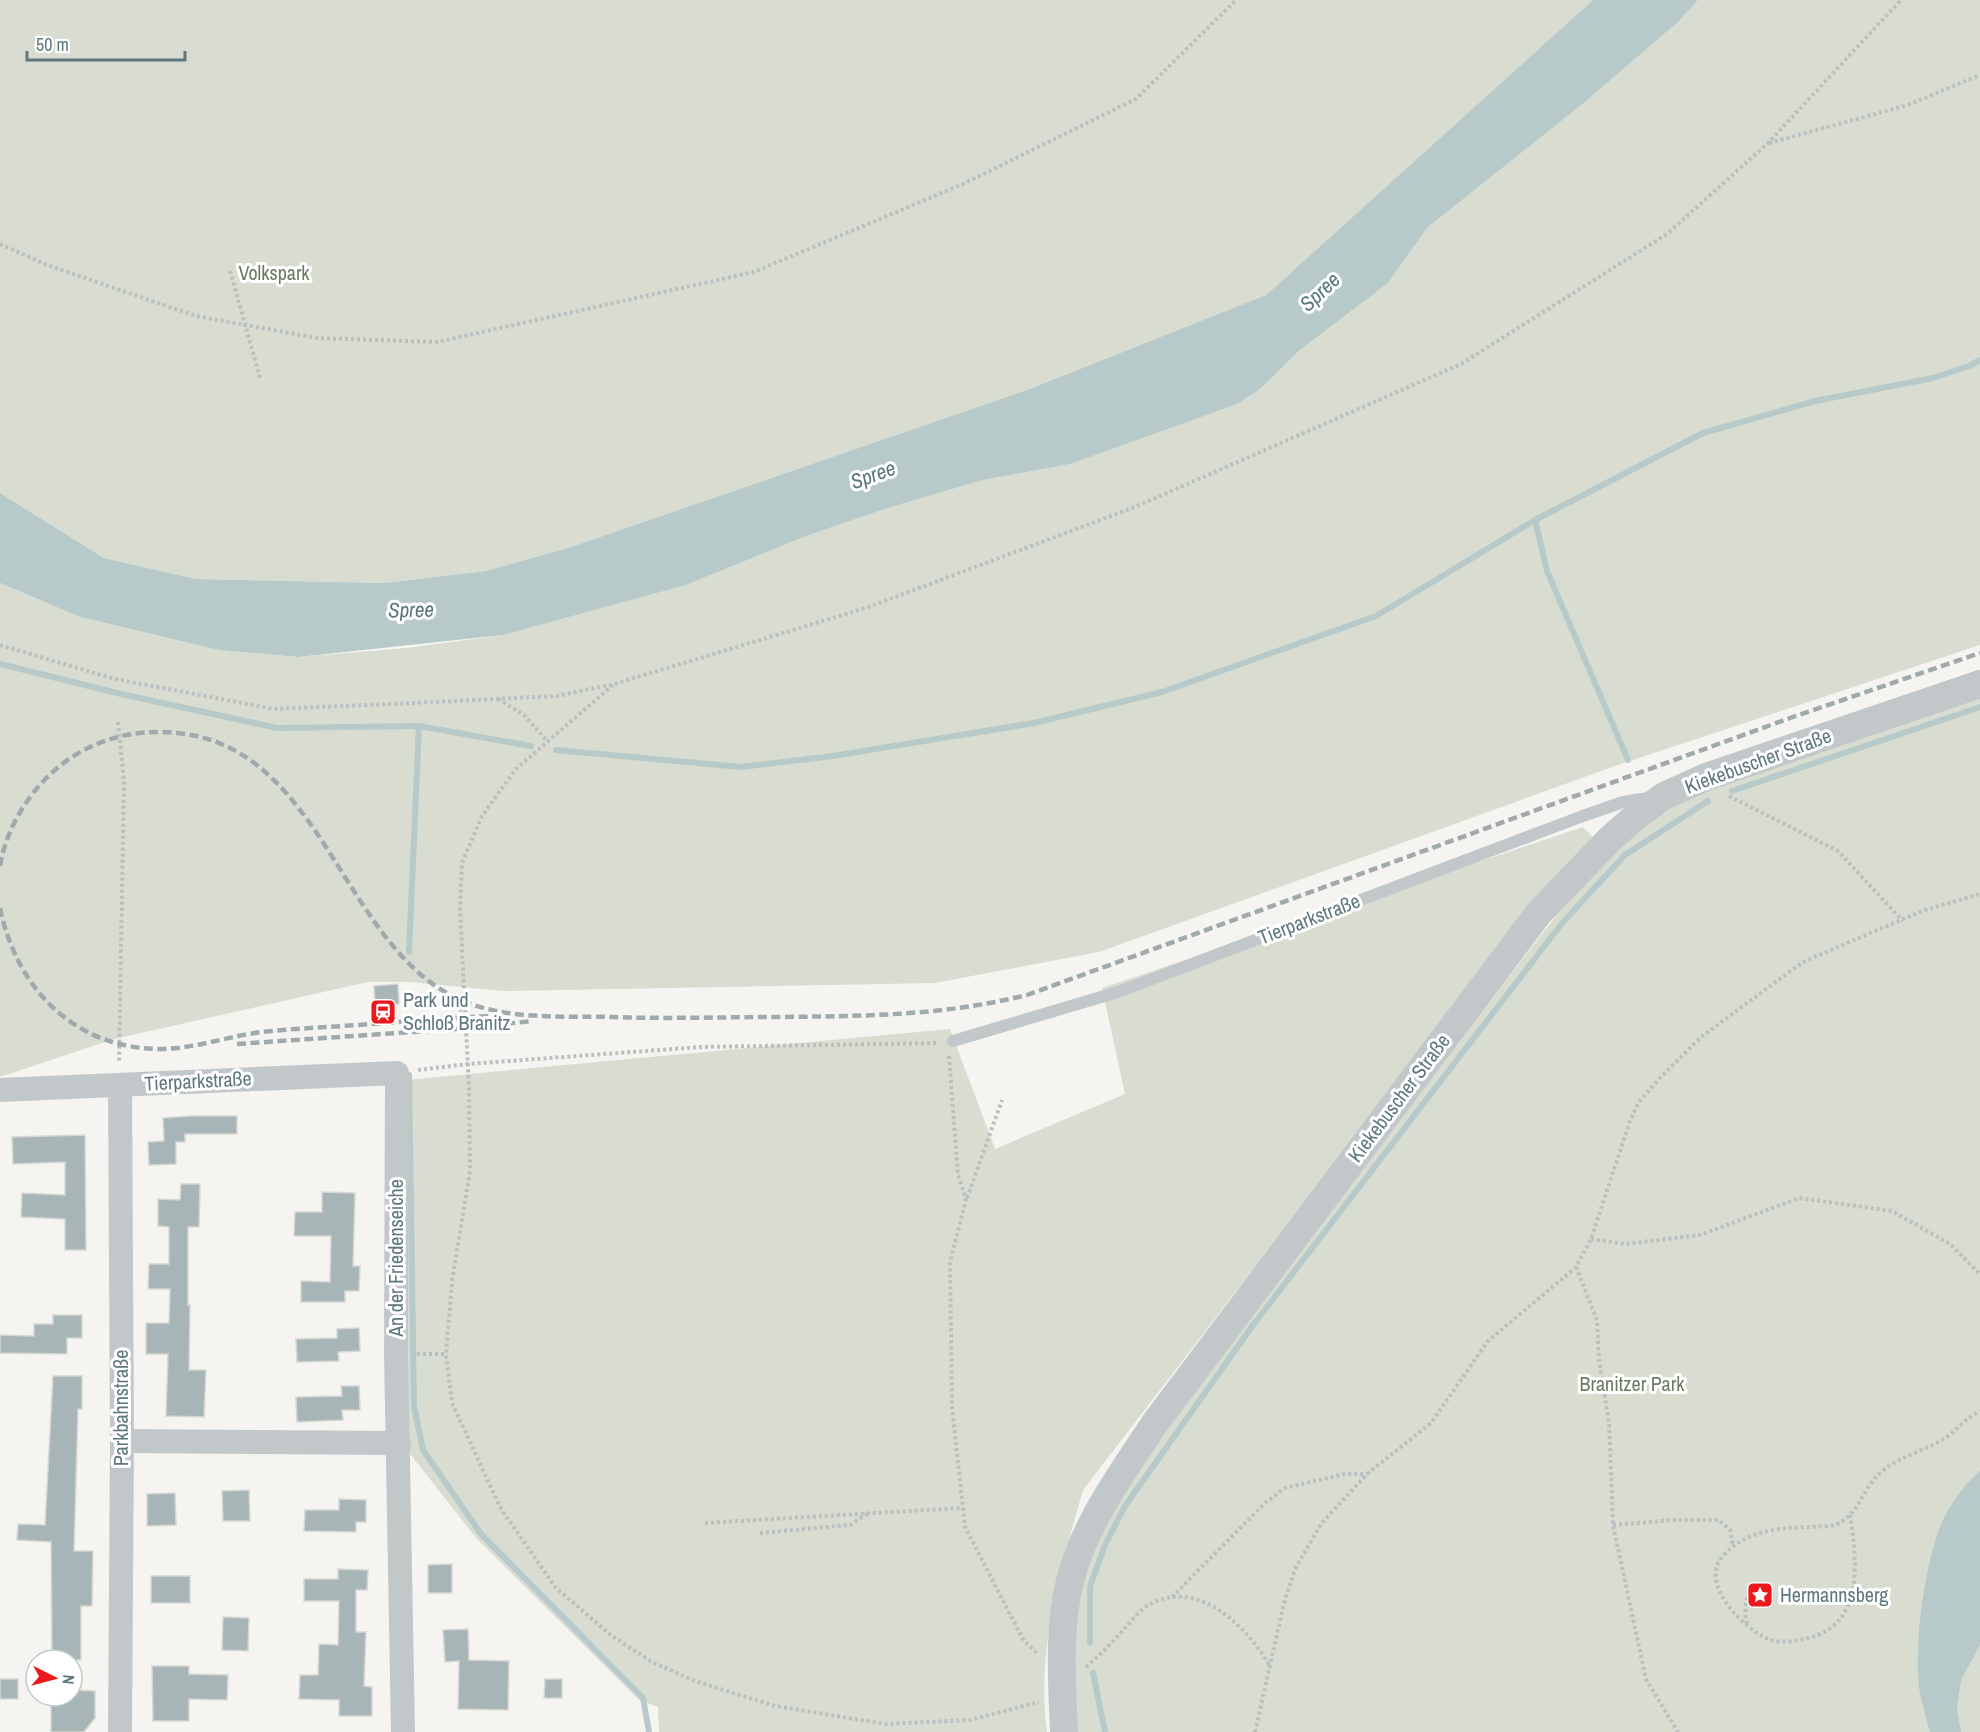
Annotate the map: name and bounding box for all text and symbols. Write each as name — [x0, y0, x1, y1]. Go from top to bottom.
scale bar — [27, 24, 184, 62]
text: 50 m — [36, 32, 69, 57]
park label: Volkspark — [238, 259, 310, 286]
water label: Spree — [1293, 265, 1346, 318]
water label: Spree — [846, 453, 899, 496]
water label: Spree — [388, 595, 434, 624]
street label: Kiekebuscher Straße — [1681, 721, 1835, 800]
street label: Tierparkstraße — [1254, 887, 1364, 950]
place label: Park und Schloß Branitz — [403, 986, 511, 1036]
station icon: Park und Schloß Branitz — [368, 997, 398, 1027]
street label: Kiekebuscher Straße — [1341, 1028, 1456, 1167]
street label: Tierparkstraße — [144, 1064, 252, 1097]
street label: An der Friedenseiche — [382, 1179, 409, 1338]
street label: Parkbahnstraße — [107, 1350, 134, 1466]
park label: Branitzer Park — [1580, 1370, 1685, 1397]
place icon: Hermannsberg — [1745, 1580, 1775, 1610]
place label: Hermannsberg — [1780, 1581, 1888, 1608]
north arrow — [24, 1648, 84, 1708]
text: N — [57, 1674, 80, 1685]

